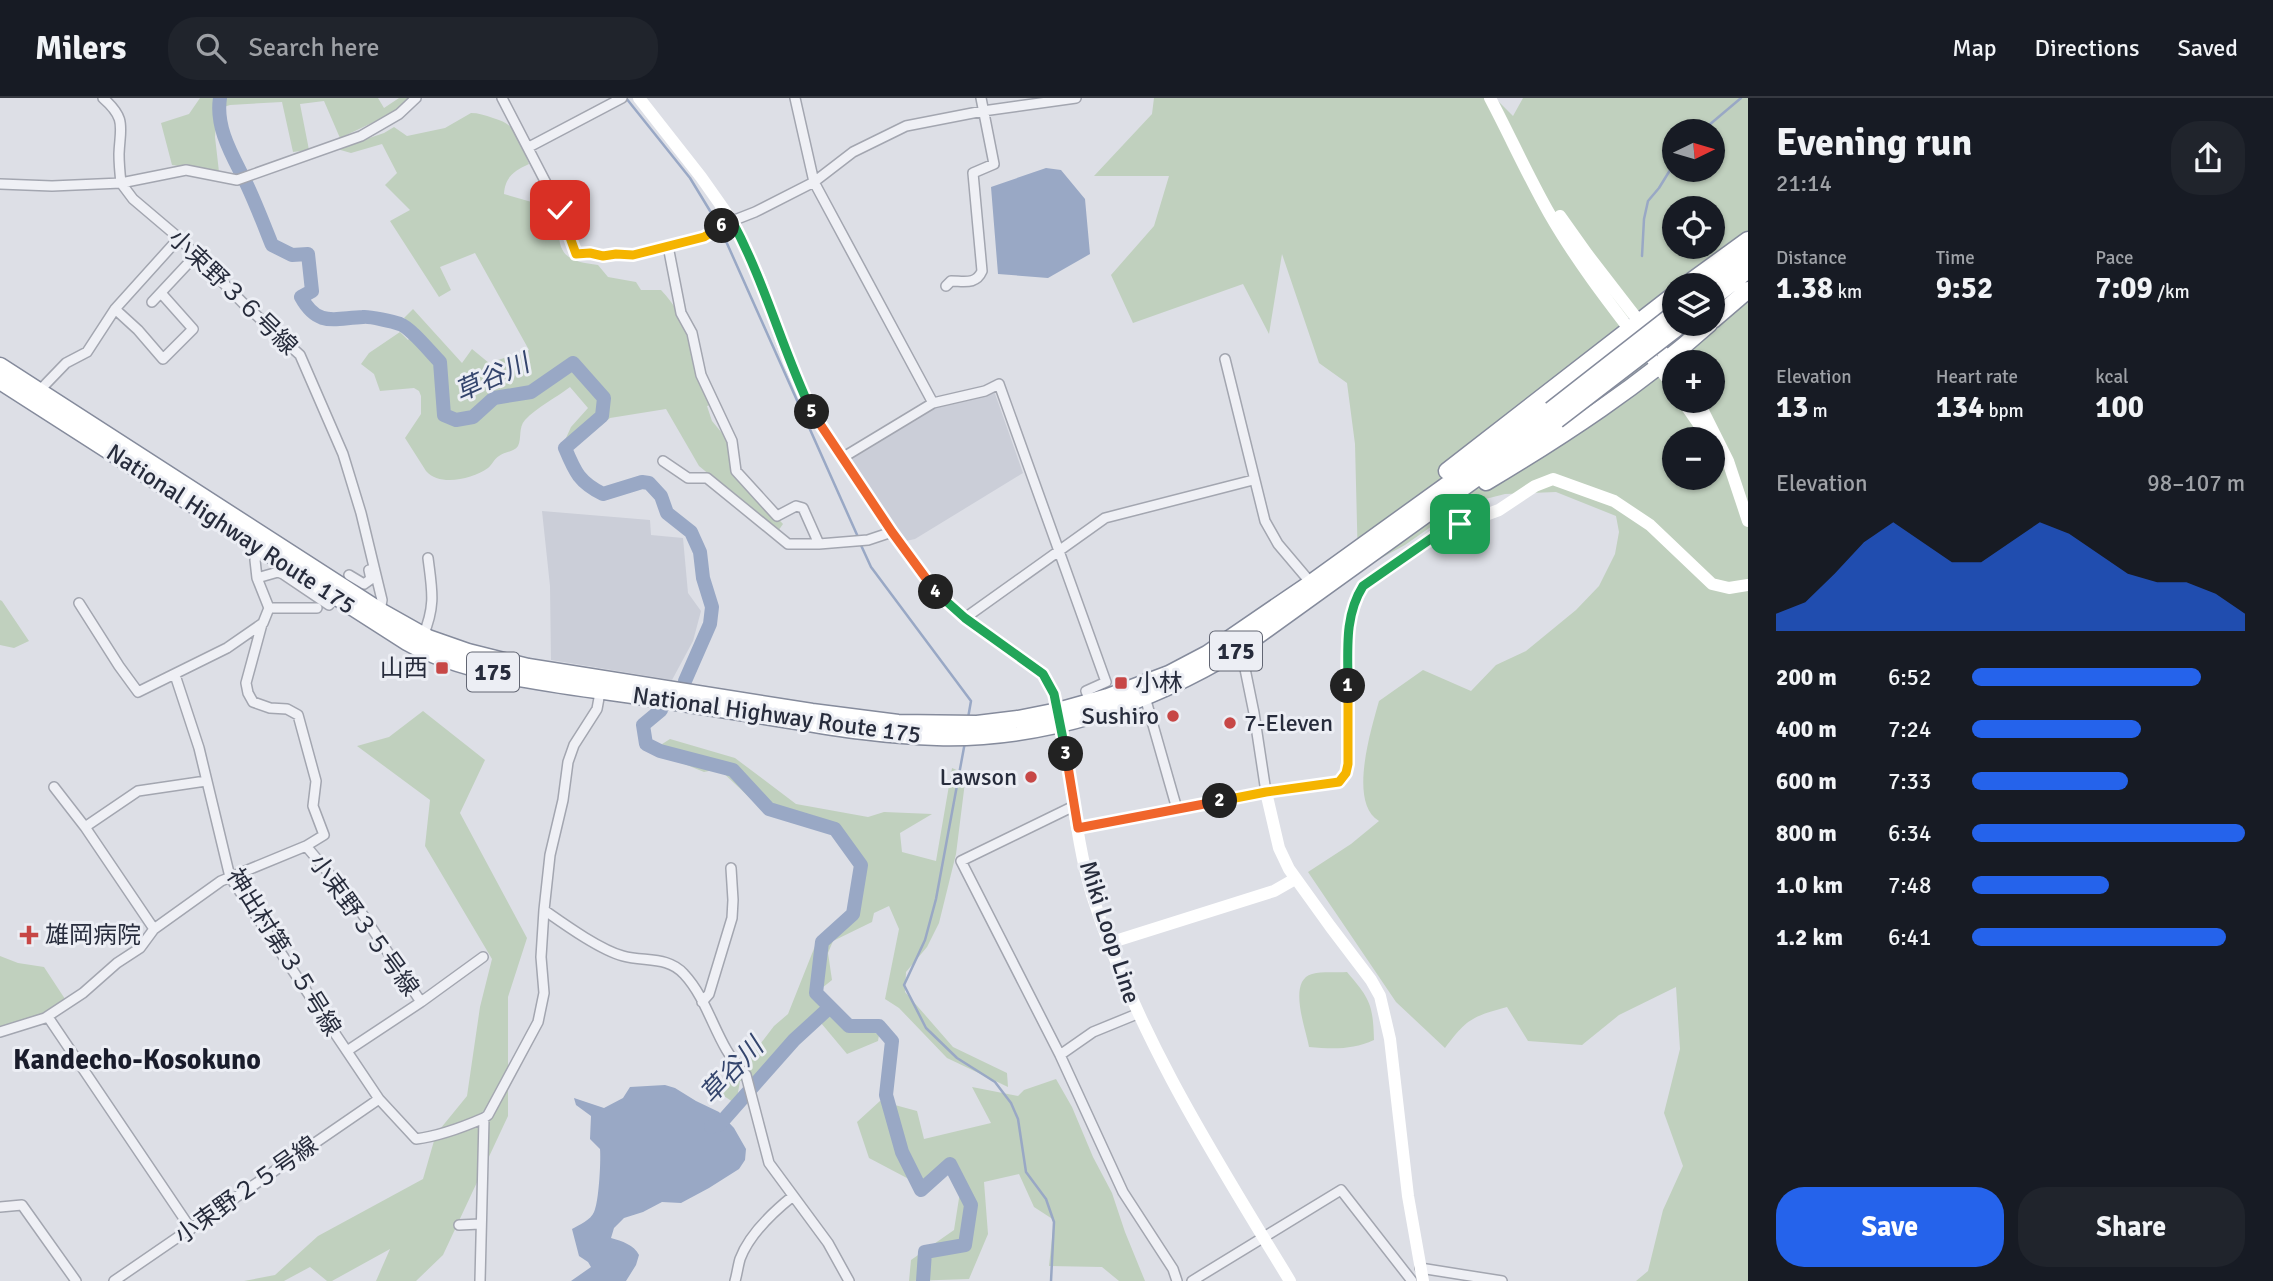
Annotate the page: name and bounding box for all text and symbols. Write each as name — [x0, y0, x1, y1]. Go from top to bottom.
search box — [168, 17, 658, 80]
text: Milers — [35, 28, 126, 69]
icon: search — [192, 29, 230, 67]
text: Search here — [248, 32, 380, 64]
text: Map — [1952, 33, 1997, 63]
text: Directions — [2035, 33, 2140, 63]
text: Saved — [2178, 33, 2238, 63]
north arrow — [1662, 119, 1726, 182]
map controls — [1662, 119, 1725, 490]
text: Evening run — [1776, 119, 1972, 166]
button: share — [2171, 121, 2245, 195]
text: 21:14 — [1776, 169, 1832, 198]
pin — [530, 180, 590, 240]
icon: check — [541, 191, 579, 229]
button: locate — [1662, 196, 1725, 259]
pin: 6 — [704, 208, 740, 244]
text: 6 — [716, 213, 727, 237]
street label: 小束野３６号線 — [162, 223, 304, 361]
text: Distance — [1776, 246, 1847, 270]
text: Time — [1936, 246, 1975, 270]
text: Pace — [2095, 246, 2134, 270]
text: 1.38 — [1776, 270, 1833, 307]
text: 9:52 — [1936, 270, 1993, 307]
text: 7:09 — [2095, 270, 2153, 307]
button: layers — [1662, 273, 1725, 336]
text: km — [1833, 280, 1862, 304]
text: /km — [2153, 280, 2190, 304]
water label: 草谷川 — [450, 346, 537, 408]
button: + — [1662, 350, 1725, 413]
text: Elevation — [1776, 365, 1852, 389]
text: Heart rate — [1936, 365, 2018, 389]
text: kcal — [2095, 365, 2129, 389]
text: 13 — [1776, 389, 1808, 426]
text: 134 — [1936, 389, 1984, 426]
text: 100 — [2095, 389, 2144, 426]
pin: 5 — [794, 394, 830, 430]
text: 5 — [806, 399, 817, 423]
text: m — [1808, 399, 1828, 423]
text: bpm — [1984, 399, 2024, 423]
button: − — [1662, 427, 1725, 490]
street label: National Highway Route 175 — [101, 437, 361, 621]
text: Elevation — [1776, 469, 1868, 498]
text: 98–107 m — [2147, 469, 2245, 498]
pin — [1430, 494, 1490, 554]
icon: arrive — [1441, 505, 1479, 543]
pin: 4 — [918, 574, 954, 610]
text: 4 — [930, 579, 941, 603]
road number: 175 — [1210, 632, 1262, 670]
road number: 175 — [467, 652, 519, 692]
place label: 山西 — [380, 653, 428, 683]
marker: 山西 — [434, 660, 450, 676]
text: 200 m — [1776, 663, 1837, 692]
text: 6:52 — [1888, 663, 1931, 692]
place label: 小林 — [1135, 668, 1183, 698]
pin: 1 — [1330, 668, 1366, 704]
text: 1 — [1342, 673, 1353, 697]
marker: 小林 — [1113, 675, 1129, 691]
street label: National Highway Route 175 — [631, 680, 923, 750]
place label: Sushiro — [1082, 701, 1159, 731]
marker: Sushiro — [1165, 708, 1181, 724]
place label: 7-Eleven — [1244, 708, 1333, 738]
marker: 7-Eleven — [1222, 715, 1238, 731]
text: 400 m — [1776, 715, 1837, 744]
text: 7:24 — [1888, 715, 1931, 744]
pin: 3 — [1048, 736, 1084, 772]
text: 3 — [1060, 741, 1071, 765]
place label: Lawson — [939, 762, 1017, 792]
text: 600 m — [1776, 767, 1837, 796]
text: 7:33 — [1888, 767, 1931, 796]
marker: Lawson — [1023, 769, 1039, 785]
pin: 2 — [1202, 784, 1238, 818]
text: 2 — [1214, 788, 1225, 812]
text: 800 m — [1776, 819, 1837, 848]
text: 6:34 — [1888, 819, 1931, 848]
street label: 小束野３５号線 — [302, 848, 426, 1002]
street label: Miki Loop Line — [1073, 857, 1147, 1007]
street label: 神出村第３５号線 — [220, 863, 348, 1041]
text: 1.0 km — [1776, 871, 1843, 900]
text: 7:48 — [1888, 871, 1931, 900]
place label: 雄岡病院 — [45, 920, 141, 950]
text: 1.2 km — [1776, 923, 1843, 952]
text: 6:41 — [1888, 923, 1931, 952]
marker: 雄岡病院 — [19, 925, 39, 945]
water label: 草谷川 — [694, 1029, 772, 1110]
district label: Kandecho-Kosokuno — [13, 1043, 261, 1077]
street label: 小束野２５号線 — [169, 1130, 323, 1250]
button: Save — [1776, 1187, 2004, 1267]
button: Share — [2018, 1187, 2245, 1267]

